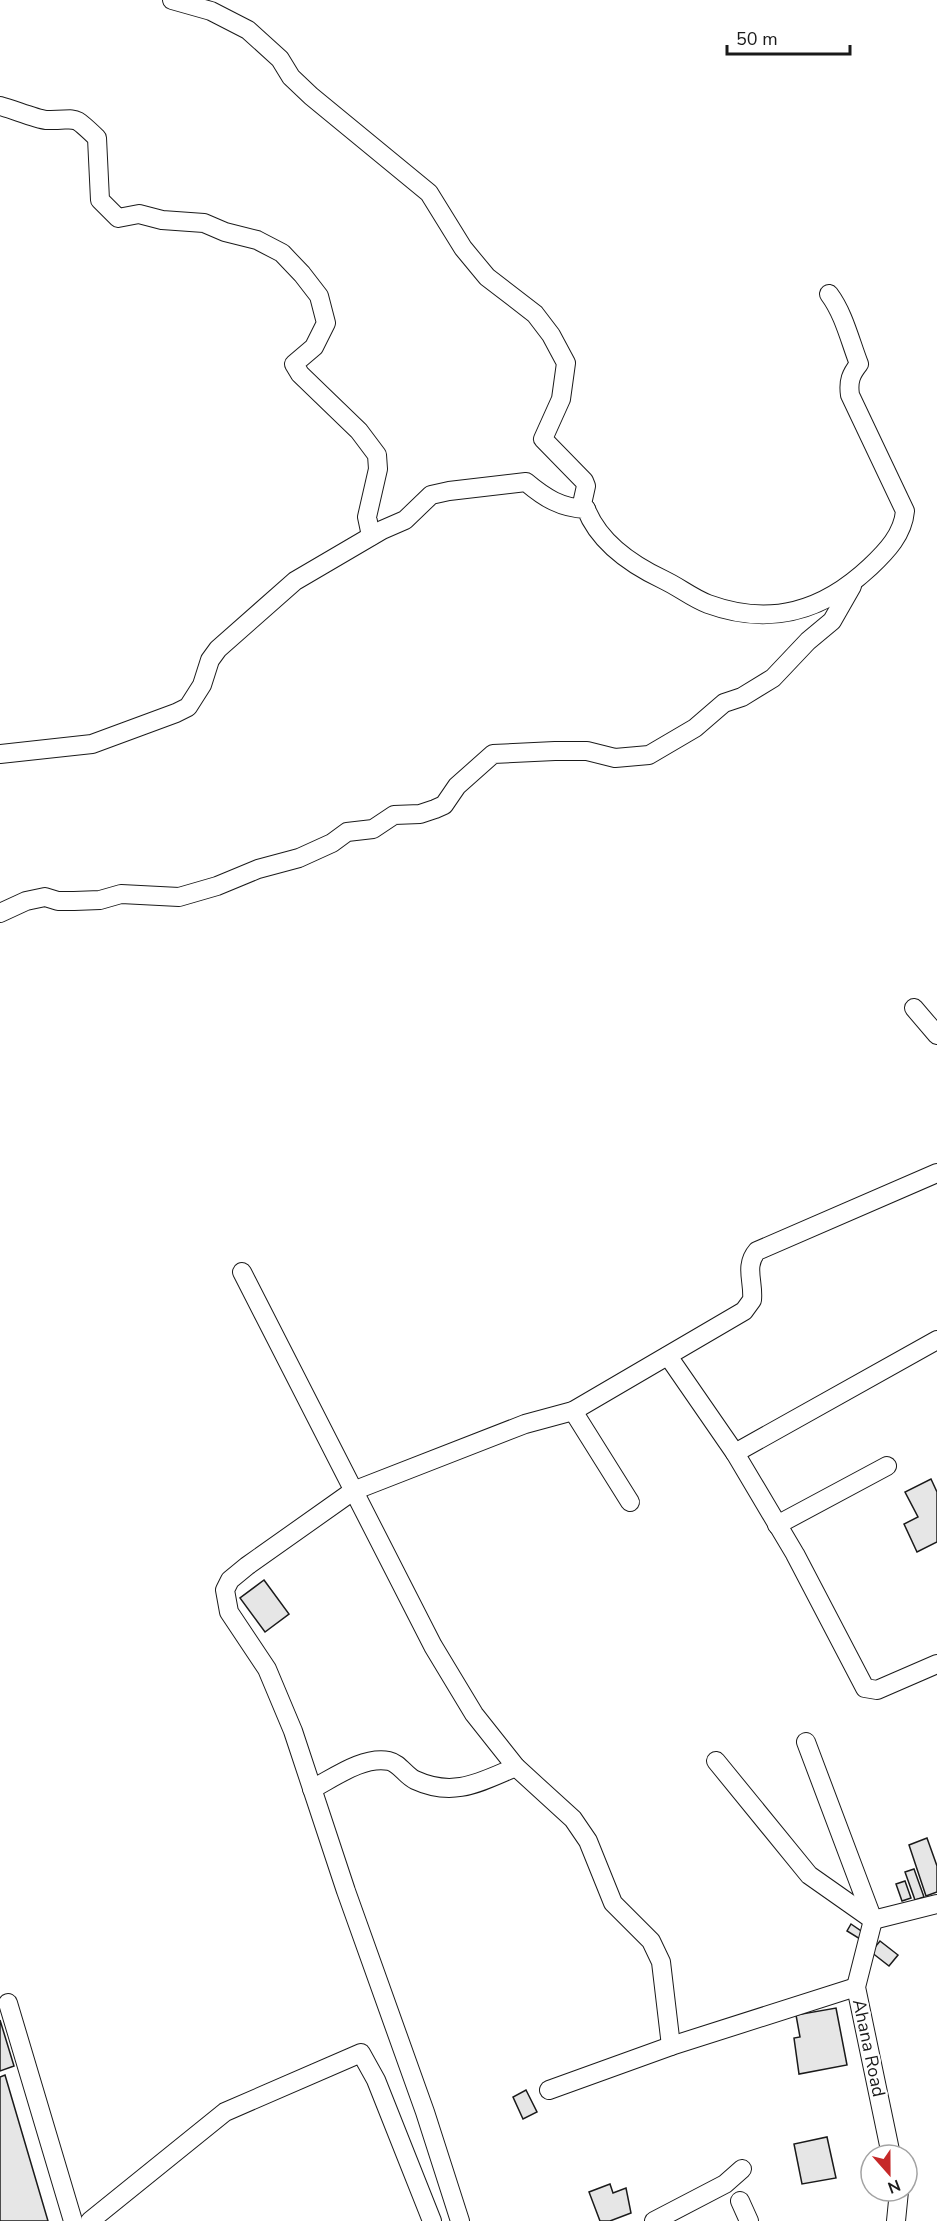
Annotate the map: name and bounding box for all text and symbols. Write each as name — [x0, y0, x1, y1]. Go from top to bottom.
scale bar — [727, 18, 850, 56]
text: 50 m — [736, 27, 778, 51]
street label: Ahana Road — [847, 1997, 891, 2099]
north arrow — [859, 2143, 919, 2203]
text: N — [884, 2174, 904, 2198]

